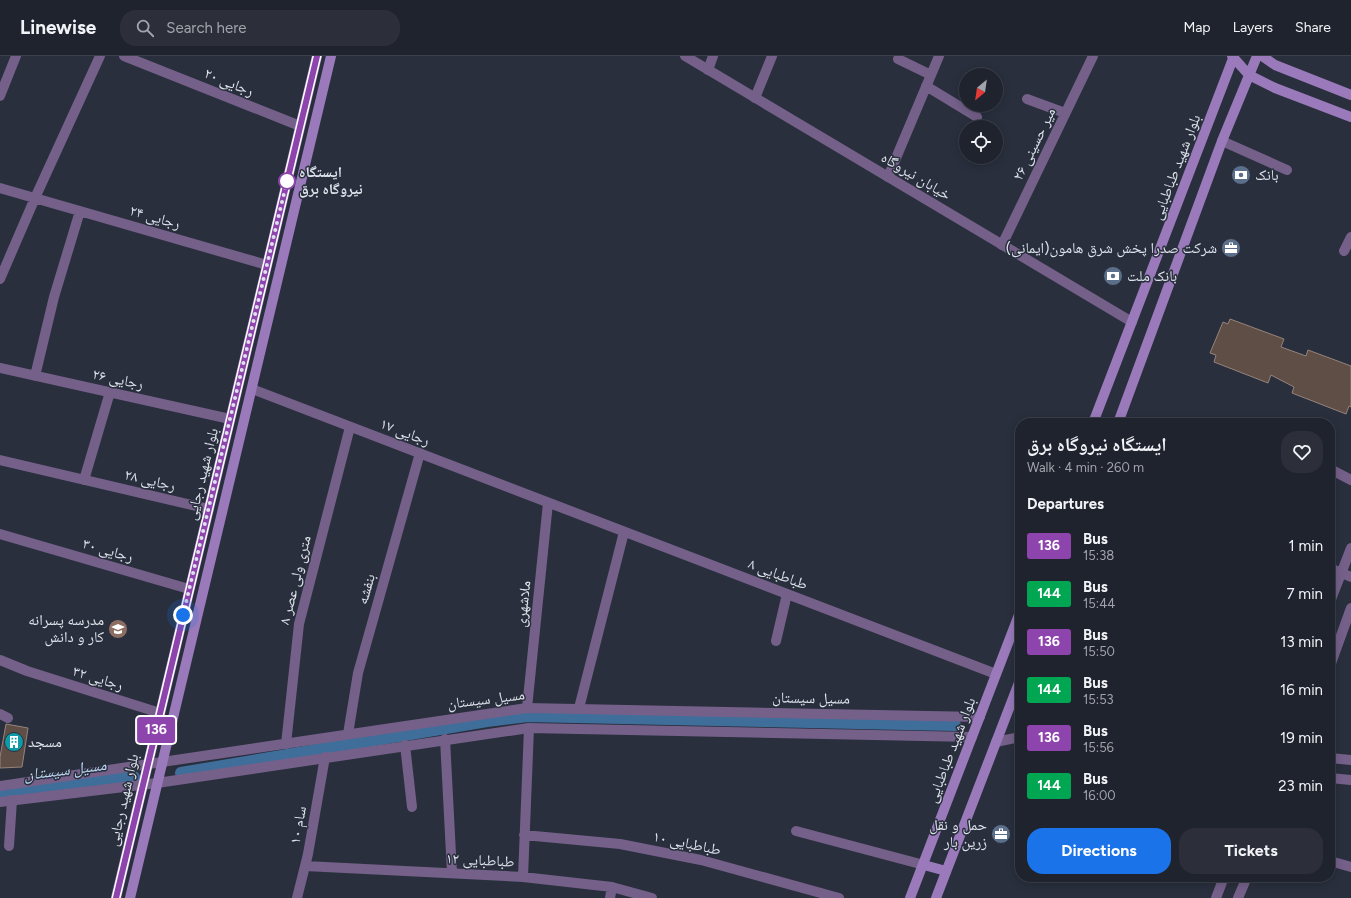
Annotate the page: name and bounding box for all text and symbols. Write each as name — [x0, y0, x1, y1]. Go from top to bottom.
search box — [120, 10, 400, 46]
text: Linewise — [20, 16, 96, 39]
icon: search — [134, 17, 156, 39]
text: Search here — [166, 19, 246, 37]
text: Map — [1183, 19, 1211, 36]
text: Layers — [1233, 19, 1273, 36]
text: Share — [1295, 19, 1331, 36]
street label: رجایی ۲۰ — [201, 64, 257, 101]
north arrow — [959, 68, 1003, 112]
map controls — [959, 68, 1003, 164]
street label: میر حسینی ۲۶ — [1009, 105, 1060, 184]
street label: بلوار شهید طباطبایی — [1148, 112, 1205, 223]
button: locate — [959, 120, 1003, 164]
street label: خیابان نیروگاه — [877, 148, 954, 205]
place label: ایستگاه نیروگاه برق — [299, 163, 363, 198]
bank icon: بانک — [1230, 164, 1252, 186]
place label: بانک — [1255, 166, 1279, 184]
marker: ایستگاه نیروگاه برق — [278, 172, 296, 190]
street label: رجایی ۲۴ — [127, 201, 183, 234]
office icon: شرکت صدرا پخش شرق هامون(ایمانی) — [1220, 237, 1242, 259]
place label: شرکت صدرا پخش شرق هامون(ایمانی) — [1006, 239, 1217, 258]
bank icon: بانک ملت — [1102, 265, 1124, 287]
place label: بانک ملت — [1127, 267, 1177, 285]
street label: رجایی ۲۶ — [91, 365, 145, 394]
street label: رجایی ۱۷ — [377, 414, 433, 451]
street label: بلوار شهید رجایی — [182, 426, 223, 522]
button: heart — [1281, 431, 1323, 473]
text: ایستگاه نیروگاه برق — [1027, 433, 1167, 456]
text: Walk · 4 min · 260 m — [1027, 460, 1144, 475]
street label: رجایی ۲۸ — [123, 465, 177, 496]
text: Departures — [1027, 495, 1104, 513]
text: Bus — [1083, 530, 1108, 548]
street label: ۸ متری ولی عصر — [275, 533, 316, 627]
street label: رجایی ۳۰ — [80, 534, 136, 567]
text: 136 — [1038, 537, 1060, 554]
text: 1 min — [1288, 537, 1323, 555]
text: 15:38 — [1083, 548, 1114, 563]
street label: طباطبایی ۸ — [745, 554, 810, 594]
street label: بنفشه — [353, 572, 379, 606]
text: Bus — [1083, 578, 1108, 596]
street label: ملاشهری — [512, 580, 535, 628]
text: 144 — [1037, 585, 1061, 602]
text: 7 min — [1287, 585, 1323, 603]
text: 15:44 — [1083, 596, 1115, 611]
your location — [173, 605, 193, 625]
place label: مدرسه پسرانه کار و دانش — [28, 611, 104, 647]
school or university icon: مدرسه پسرانه کار و دانش — [107, 618, 129, 640]
text: Bus — [1083, 626, 1108, 644]
text: 136 — [1038, 633, 1060, 650]
text: 13 min — [1280, 633, 1323, 651]
text: 15:50 — [1083, 644, 1115, 659]
street label: رجایی ۳۲ — [70, 662, 126, 695]
text: Bus — [1083, 674, 1108, 692]
text: 144 — [1037, 681, 1061, 698]
text: 16 min — [1280, 681, 1323, 699]
street label: مسیل سیستان — [446, 685, 526, 714]
street label: مسیل سیستان — [772, 688, 850, 709]
text: 15:53 — [1083, 692, 1114, 707]
street label: بلوار شهید طباطبایی — [923, 695, 980, 806]
line badge: 136 — [133, 717, 179, 743]
text: 136 — [145, 721, 167, 738]
text: Bus — [1083, 722, 1108, 740]
text: 136 — [1038, 729, 1060, 746]
text: 19 min — [1280, 729, 1323, 747]
building icon: مسجد — [3, 731, 25, 753]
place label: مسجد — [28, 733, 62, 751]
text: 15:56 — [1083, 740, 1114, 755]
street label: بلوار شهید رجایی — [104, 752, 143, 848]
water label: مسیل سیستان — [23, 755, 108, 785]
text: Bus — [1083, 770, 1108, 788]
text: 144 — [1037, 777, 1061, 794]
text: 23 min — [1278, 777, 1323, 795]
text: 16:00 — [1083, 788, 1116, 803]
street label: سام ۱۰ — [286, 805, 311, 846]
place label: حمل و نقل زرین بار — [929, 816, 987, 852]
office icon: حمل و نقل زرین بار — [990, 823, 1012, 845]
street label: طباطبایی ۱۰ — [651, 827, 723, 860]
button: Directions — [1027, 828, 1171, 874]
button: Tickets — [1179, 828, 1323, 874]
street label: طباطبایی ۱۲ — [445, 849, 515, 872]

